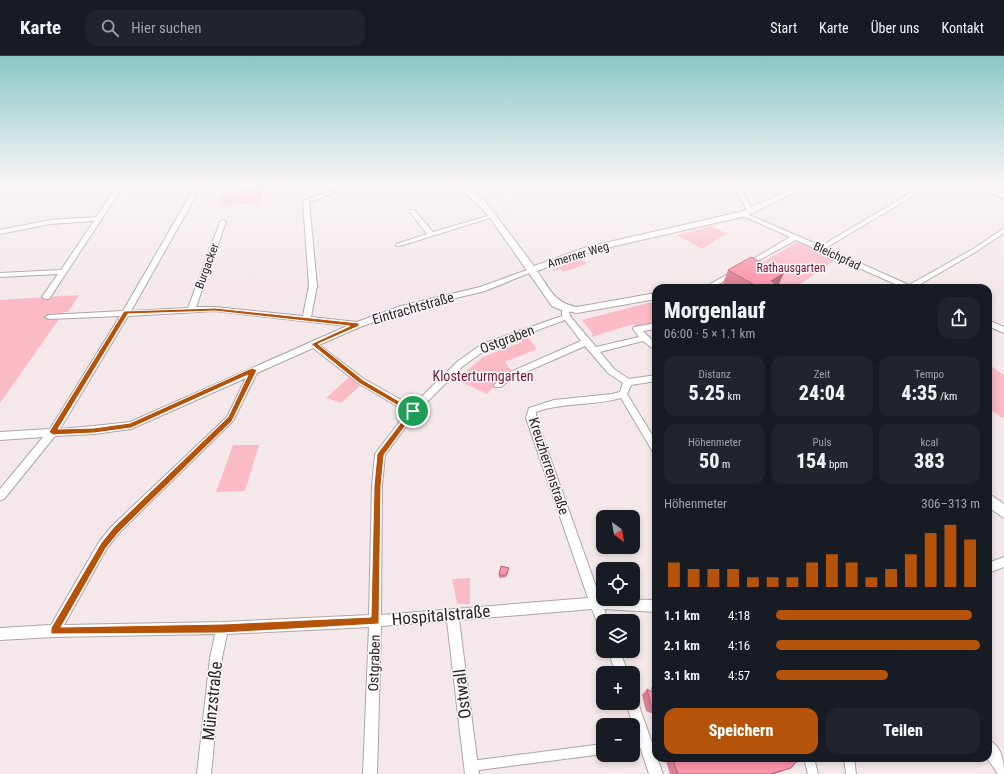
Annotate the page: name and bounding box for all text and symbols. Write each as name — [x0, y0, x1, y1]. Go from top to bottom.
search box — [85, 10, 365, 46]
text: Karte — [20, 16, 61, 39]
icon: search — [99, 17, 121, 39]
text: Hier suchen — [131, 19, 202, 37]
text: Start — [770, 20, 797, 36]
text: Karte — [819, 20, 849, 36]
text: Über uns — [871, 20, 919, 36]
text: Kontakt — [941, 20, 984, 36]
street label: Amerner Weg — [546, 239, 611, 271]
street label: Bleichpfad — [811, 239, 863, 273]
street label: Burgacker — [192, 241, 222, 291]
park label: Rathausgarten — [756, 261, 826, 275]
street label: Eintrachtstraße — [370, 289, 456, 327]
button: share — [938, 297, 980, 339]
text: Morgenlauf — [664, 298, 765, 323]
street label: Ostgraben — [478, 321, 536, 357]
text: 06:00 · 5 × 1.1 km — [664, 326, 755, 341]
park label: Klosterturmgarten — [433, 368, 534, 384]
text: Distanz — [698, 368, 731, 381]
text: Zeit — [814, 368, 830, 381]
text: Tempo — [915, 368, 944, 381]
text: 5.25 — [689, 381, 725, 405]
text: 24:04 — [799, 381, 845, 405]
text: 4:35 — [901, 381, 937, 405]
text: km — [725, 390, 741, 403]
text: /km — [937, 390, 957, 403]
pin — [396, 394, 430, 428]
icon: arrive — [402, 400, 424, 422]
street label: Kreuzherrenstraße — [526, 415, 572, 517]
text: Höhenmeter — [688, 436, 741, 449]
text: Puls — [813, 436, 831, 449]
text: kcal — [920, 436, 938, 449]
text: 50 — [699, 449, 719, 473]
text: 154 — [796, 449, 826, 473]
text: 383 — [914, 449, 945, 473]
text: m — [719, 458, 730, 471]
text: bpm — [826, 458, 848, 471]
text: Höhenmeter — [664, 496, 727, 511]
text: 306–313 m — [921, 496, 980, 511]
north arrow — [596, 510, 640, 554]
map controls — [596, 510, 640, 762]
button: locate — [596, 562, 640, 606]
street label: Hospitalstraße — [391, 601, 491, 629]
text: 1.1 km — [664, 608, 700, 623]
text: 4:18 — [728, 608, 750, 623]
button: layers — [596, 614, 640, 658]
street label: Ostgraben — [365, 634, 383, 692]
text: 2.1 km — [664, 638, 700, 653]
text: 4:16 — [728, 638, 750, 653]
street label: Münzstraße — [198, 660, 226, 742]
button: + — [596, 666, 640, 710]
street label: Ostwall — [449, 668, 475, 720]
text: 3.1 km — [664, 668, 700, 683]
text: 4:57 — [728, 668, 750, 683]
button: Speichern — [664, 708, 818, 754]
button: Teilen — [826, 708, 980, 754]
button: − — [596, 718, 640, 762]

